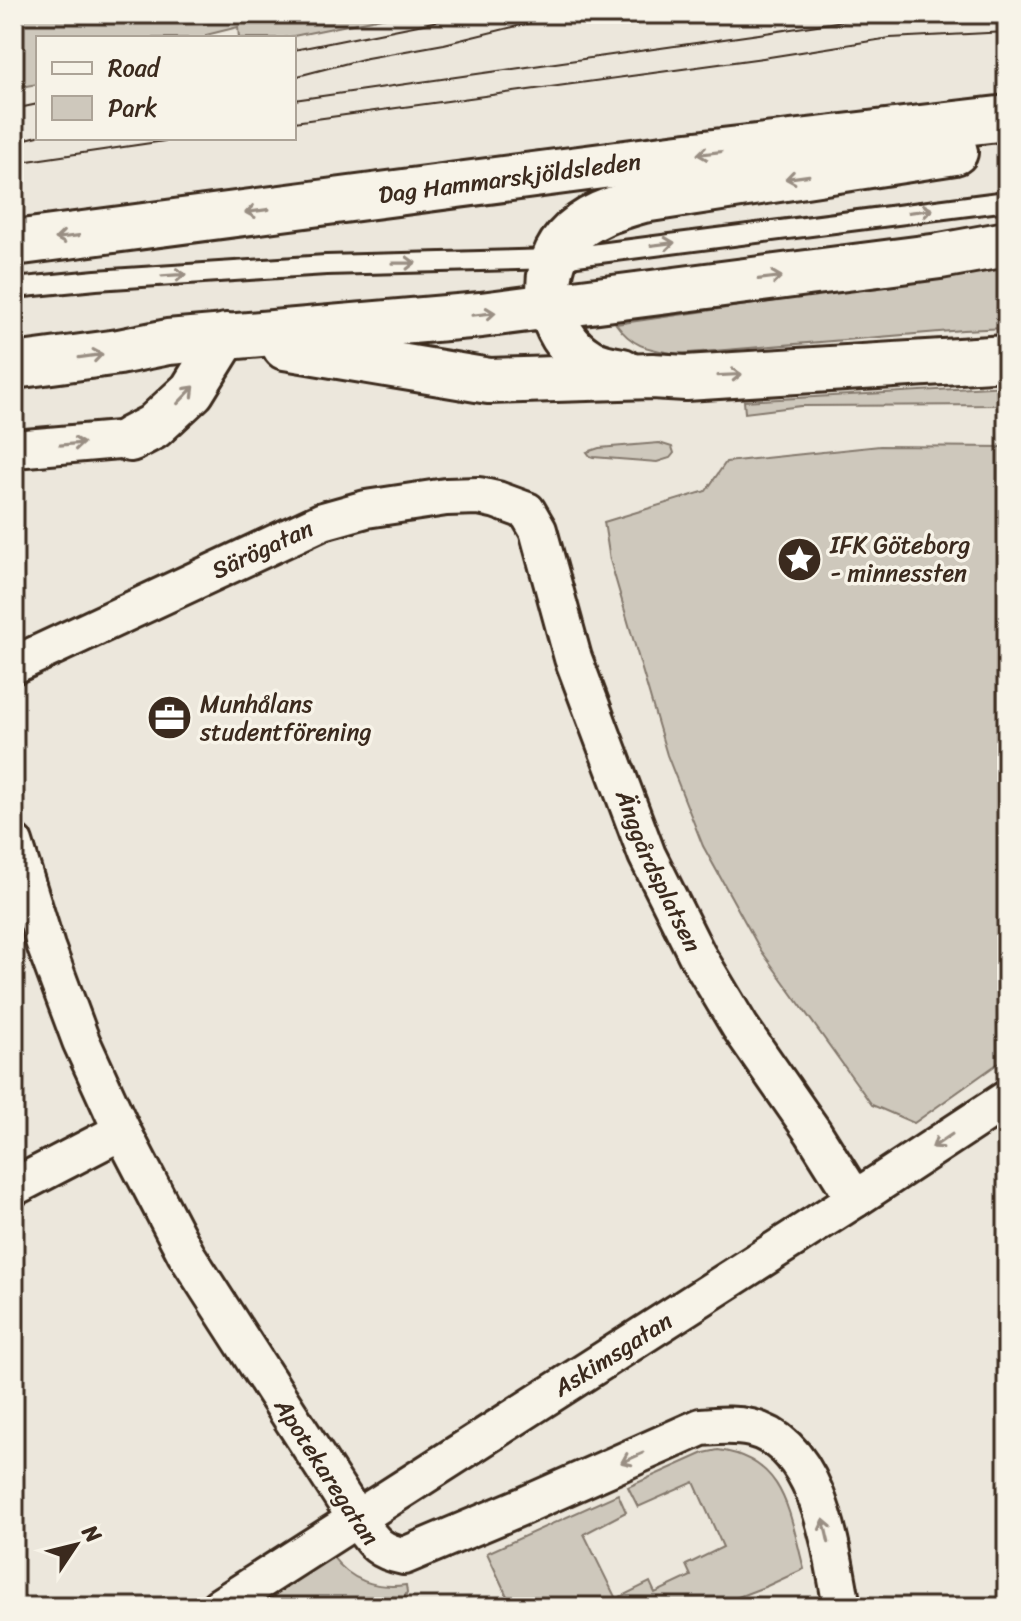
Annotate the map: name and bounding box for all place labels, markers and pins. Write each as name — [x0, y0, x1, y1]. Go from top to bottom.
place label: IFK Göteborg - minnessten — [829, 524, 970, 594]
place icon: IFK Göteborg - minnessten — [775, 535, 823, 583]
place label: Munhålans studentförening — [199, 683, 372, 753]
office icon: Munhålans studentförening — [145, 694, 193, 742]

